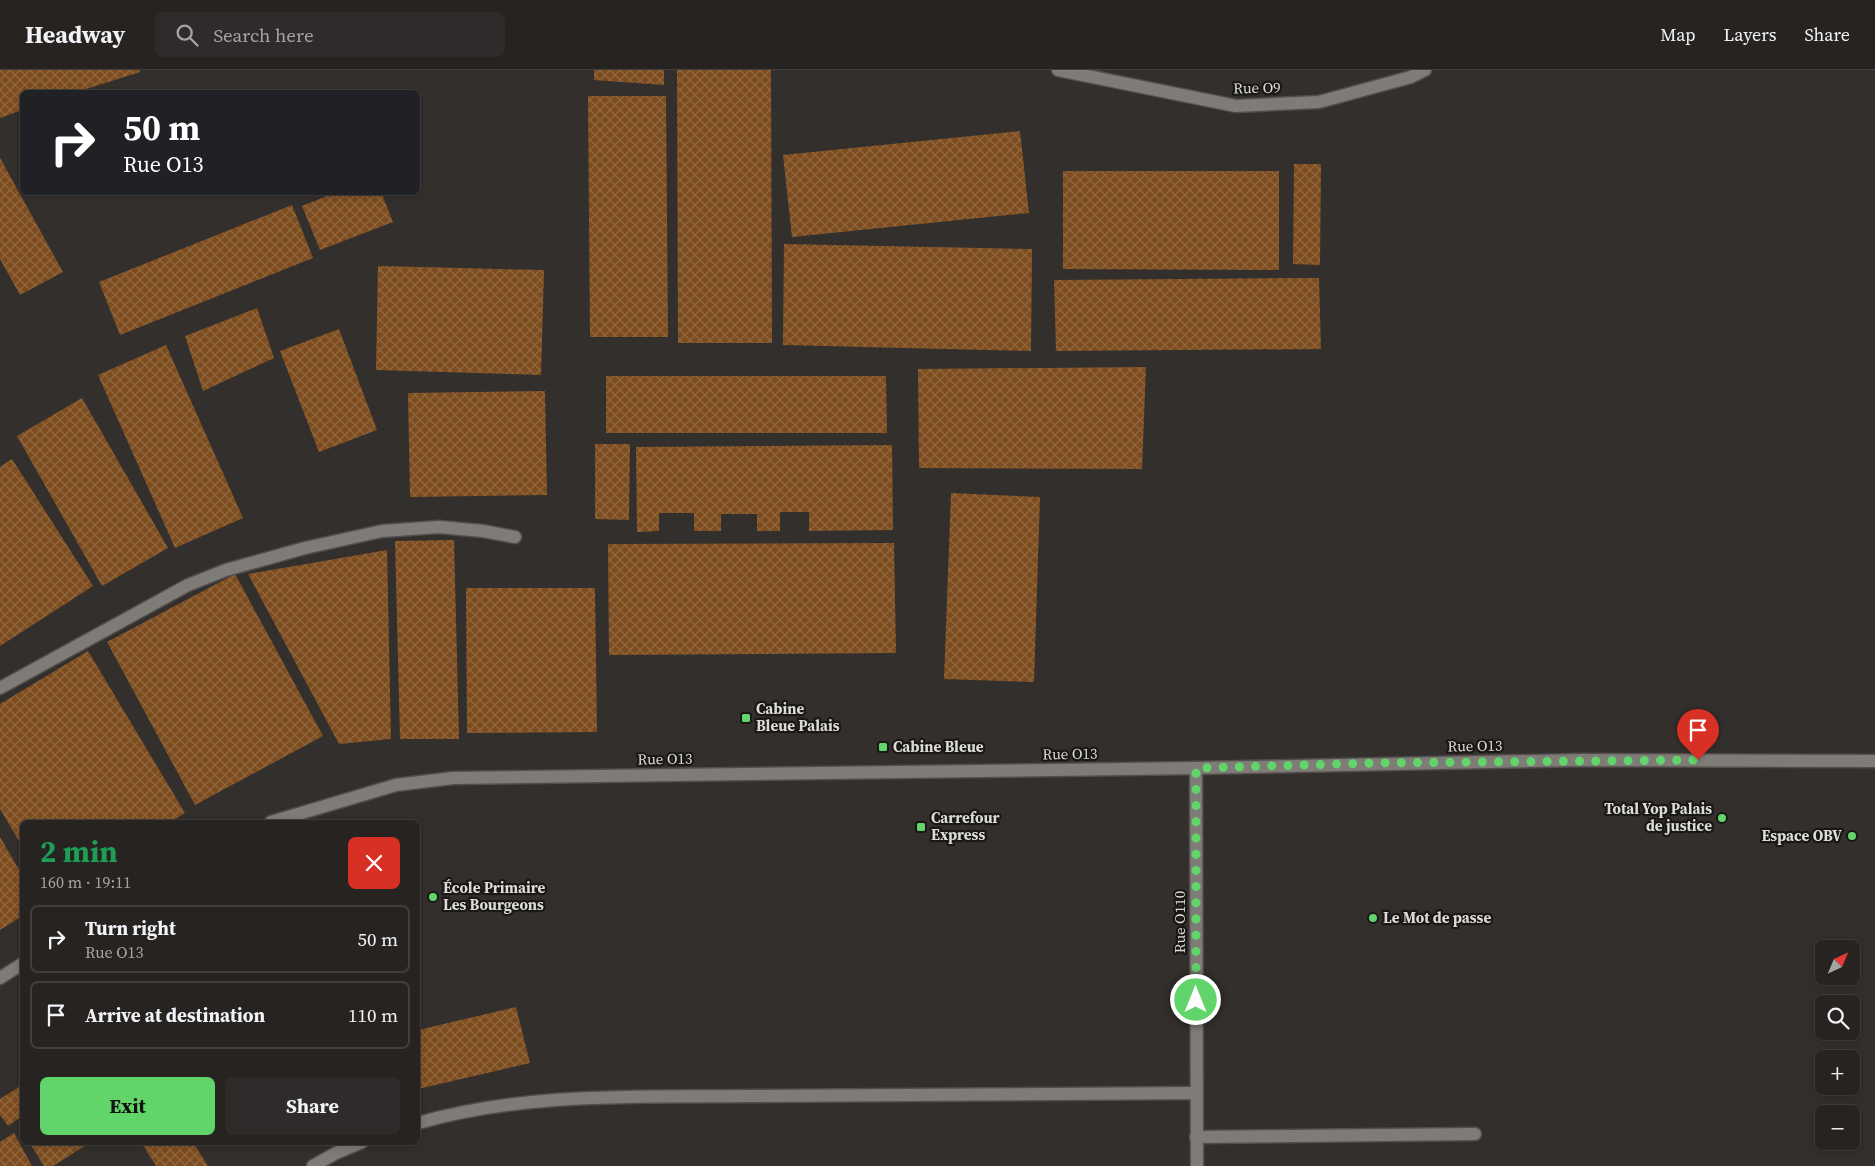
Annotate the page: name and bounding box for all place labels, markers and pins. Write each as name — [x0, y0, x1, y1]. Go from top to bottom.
place label: Cabine Bleue Palais — [756, 698, 840, 736]
pin — [1677, 709, 1719, 760]
marker: Cabine Bleue Palais — [740, 712, 752, 724]
place label: Cabine Bleue — [893, 736, 984, 757]
marker: Cabine Bleue — [877, 741, 889, 753]
place label: Total Yop Palais de justice — [1604, 798, 1712, 836]
place label: Carrefour Express — [931, 807, 1000, 845]
marker: Total Yop Palais de justice — [1716, 812, 1728, 824]
marker: Carrefour Express — [915, 821, 927, 833]
place label: Espace OBV — [1761, 825, 1842, 846]
marker: Espace OBV — [1846, 830, 1858, 842]
place label: École Primaire Les Bourgeons — [443, 877, 545, 915]
marker: École Primaire Les Bourgeons — [427, 891, 439, 903]
place label: Le Mot de passe — [1383, 907, 1491, 928]
marker: Le Mot de passe — [1367, 912, 1379, 924]

